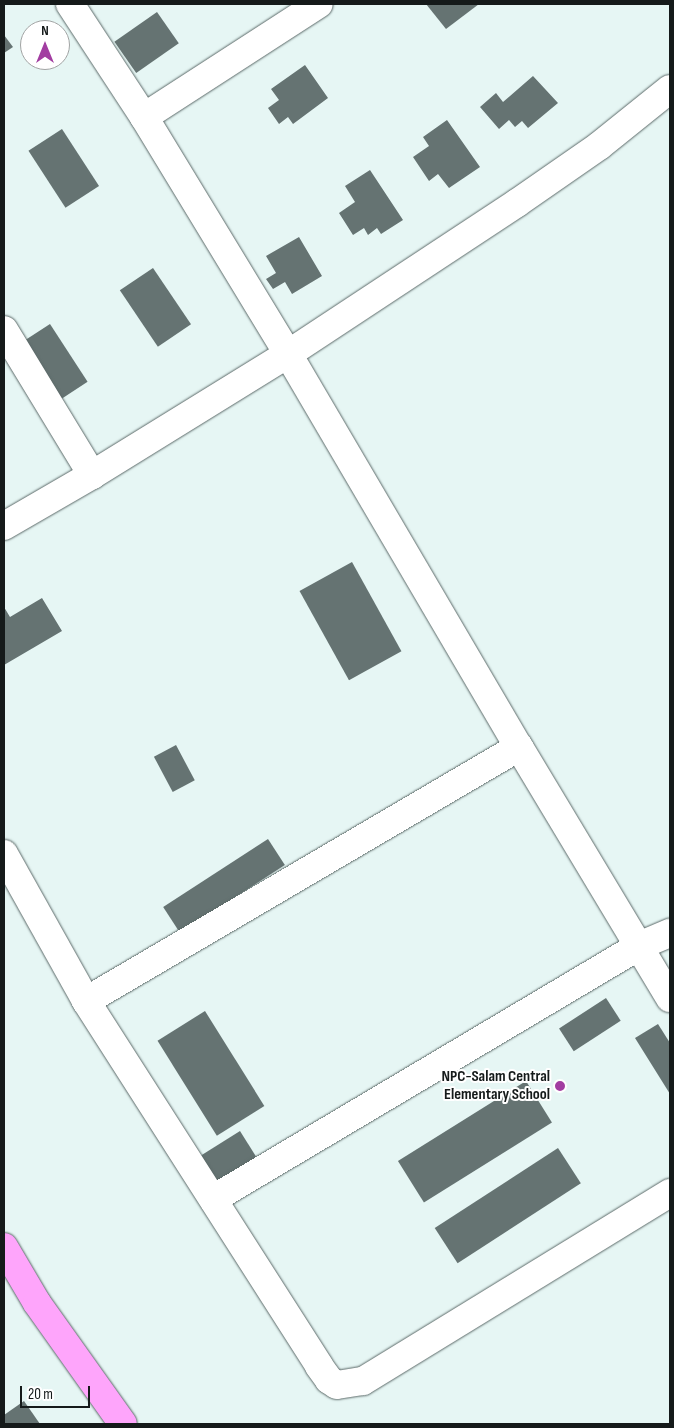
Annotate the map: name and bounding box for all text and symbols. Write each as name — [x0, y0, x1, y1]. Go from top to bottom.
north arrow — [20, 20, 70, 70]
text: N — [41, 22, 49, 39]
place label: NPC-Salam Central Elementary School — [442, 1067, 550, 1105]
marker: NPC-Salam Central Elementary School — [554, 1080, 566, 1092]
scale bar — [22, 1376, 92, 1408]
text: 20 m — [28, 1385, 53, 1404]

